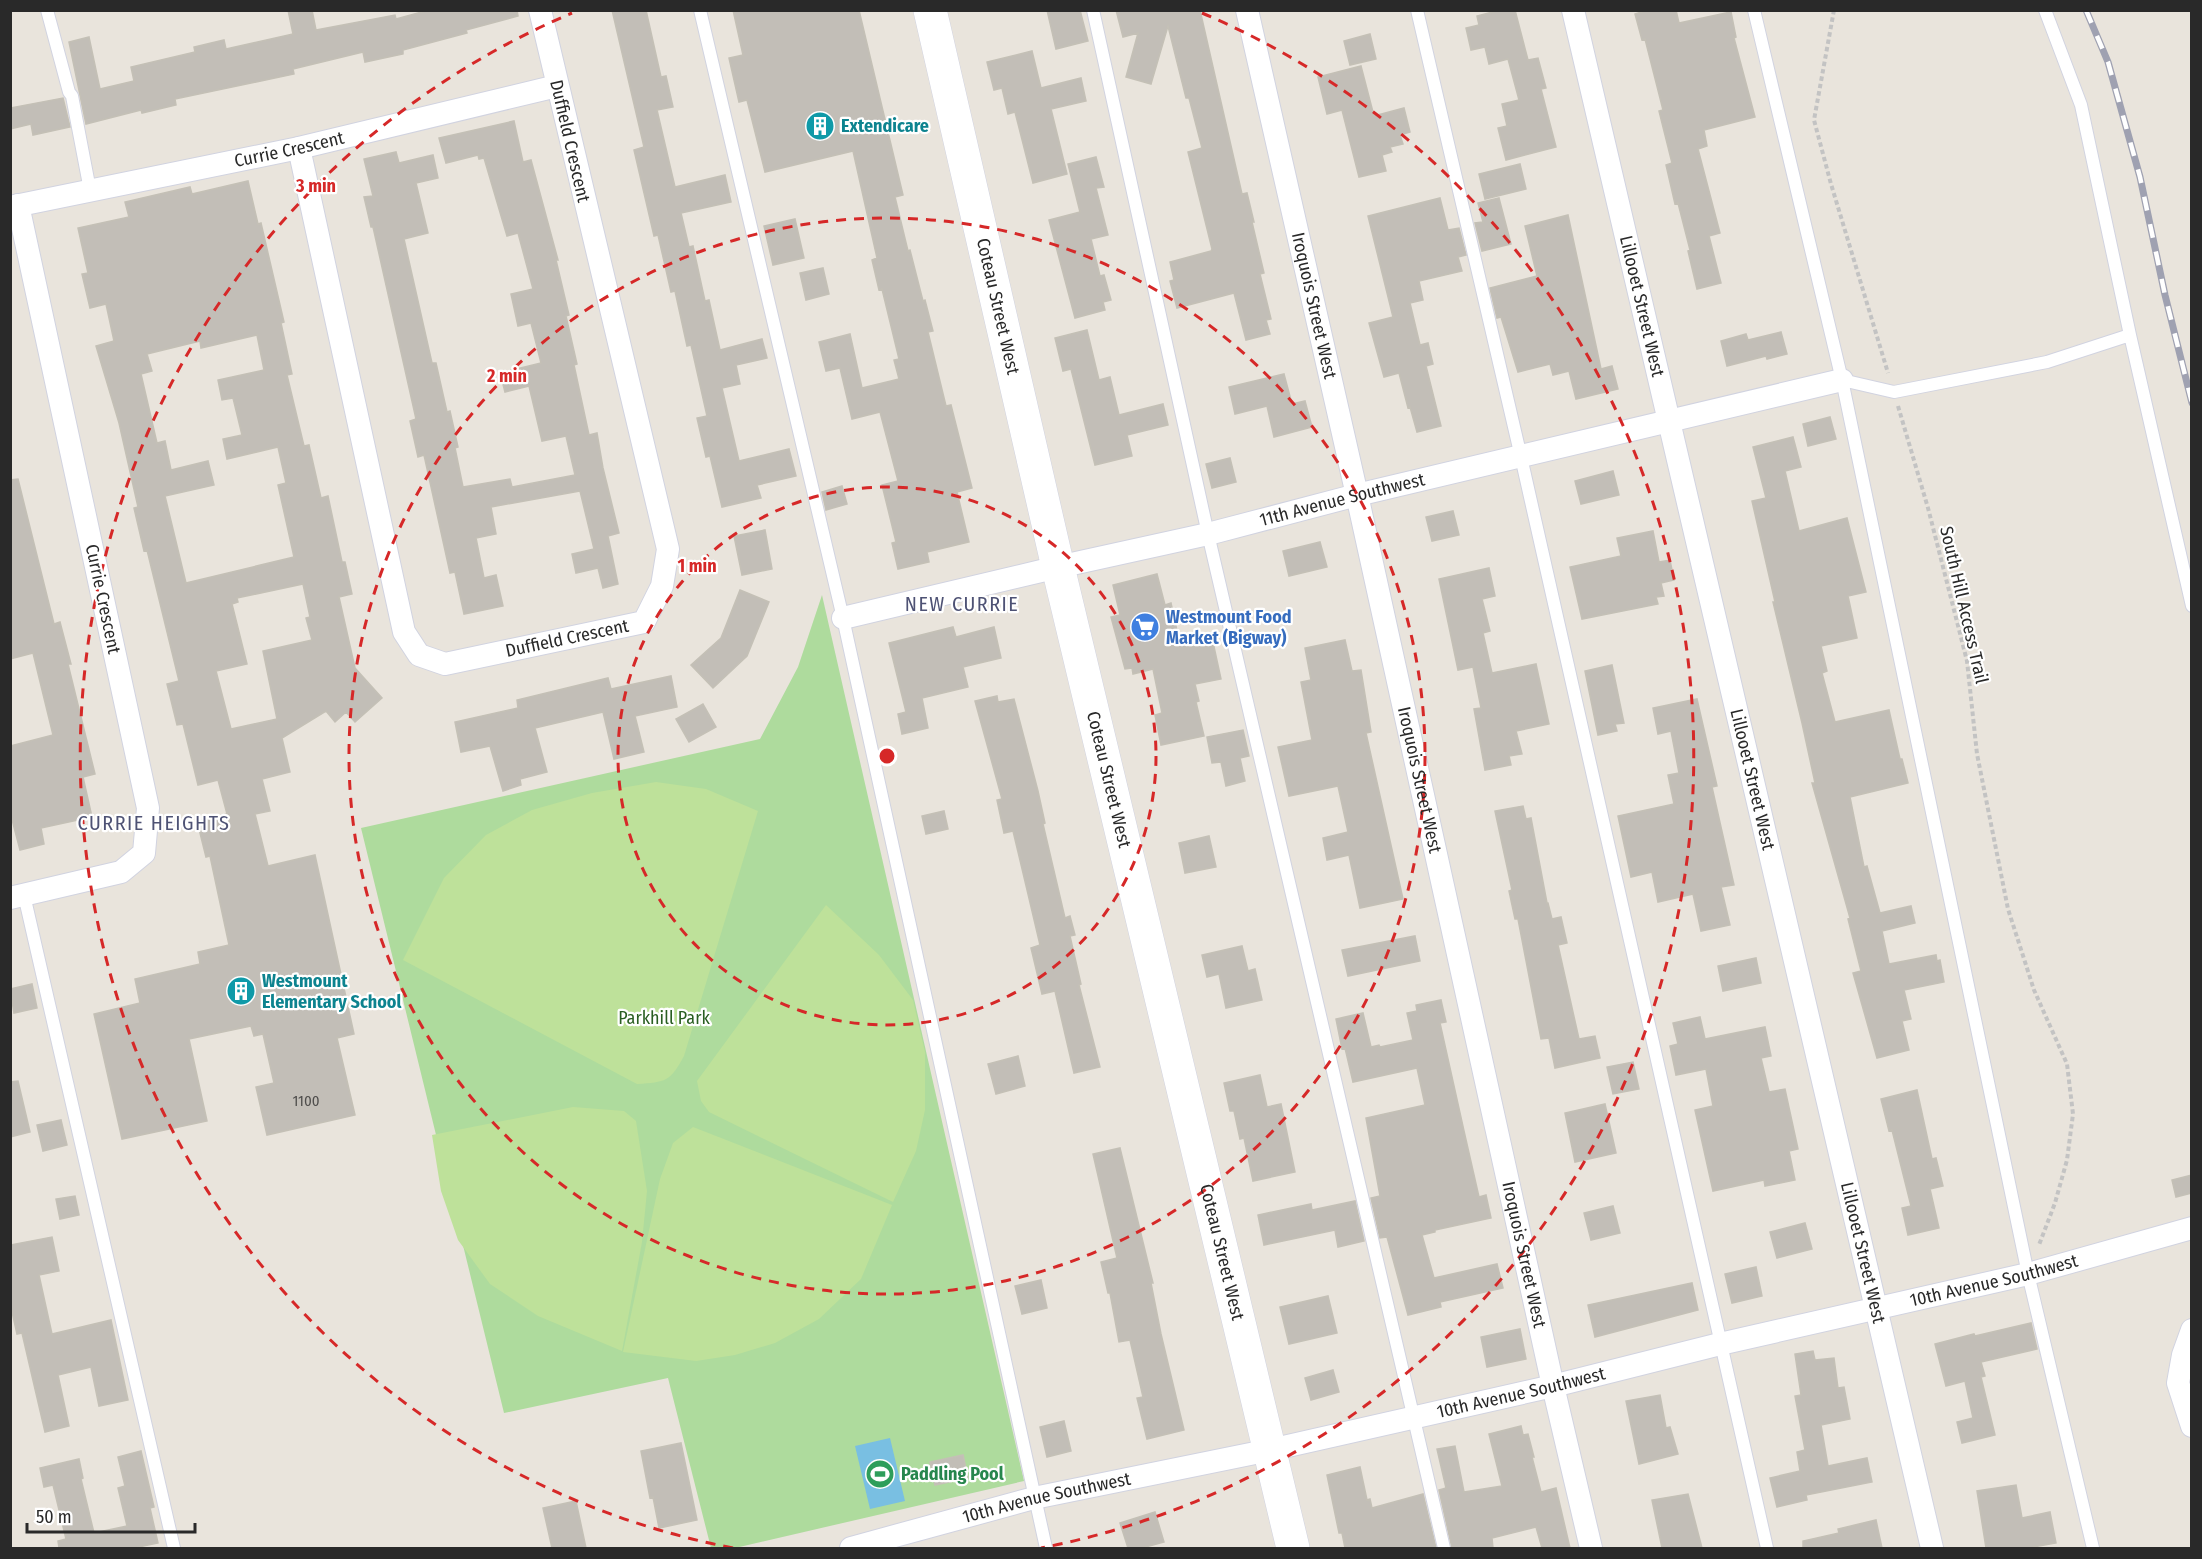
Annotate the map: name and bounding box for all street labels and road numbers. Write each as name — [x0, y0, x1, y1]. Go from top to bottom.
street label: Duffield Crescent — [545, 78, 595, 205]
street label: Currie Crescent — [232, 127, 346, 172]
street label: Iroquois Street West — [1287, 230, 1341, 381]
street label: Lillooet Street West — [1615, 233, 1669, 379]
street label: Coteau Street West — [972, 236, 1024, 377]
street label: 11th Avenue Southwest — [1257, 468, 1427, 531]
street label: South Hill Access Trail — [1935, 524, 1993, 686]
street label: Currie Crescent — [81, 542, 125, 656]
street label: Duffield Crescent — [504, 615, 631, 662]
street label: Iroquois Street West — [1393, 705, 1446, 855]
street label: Lillooet Street West — [1725, 707, 1780, 852]
street label: Coteau Street West — [1082, 709, 1136, 850]
street label: Iroquois Street West — [1497, 1179, 1551, 1330]
street label: Lillooet Street West — [1836, 1180, 1890, 1325]
street label: Coteau Street West — [1195, 1182, 1249, 1323]
street label: 10th Avenue Southwest — [1908, 1250, 2080, 1311]
street label: 10th Avenue Southwest — [1435, 1362, 1607, 1423]
street label: 10th Avenue Southwest — [960, 1468, 1133, 1528]

